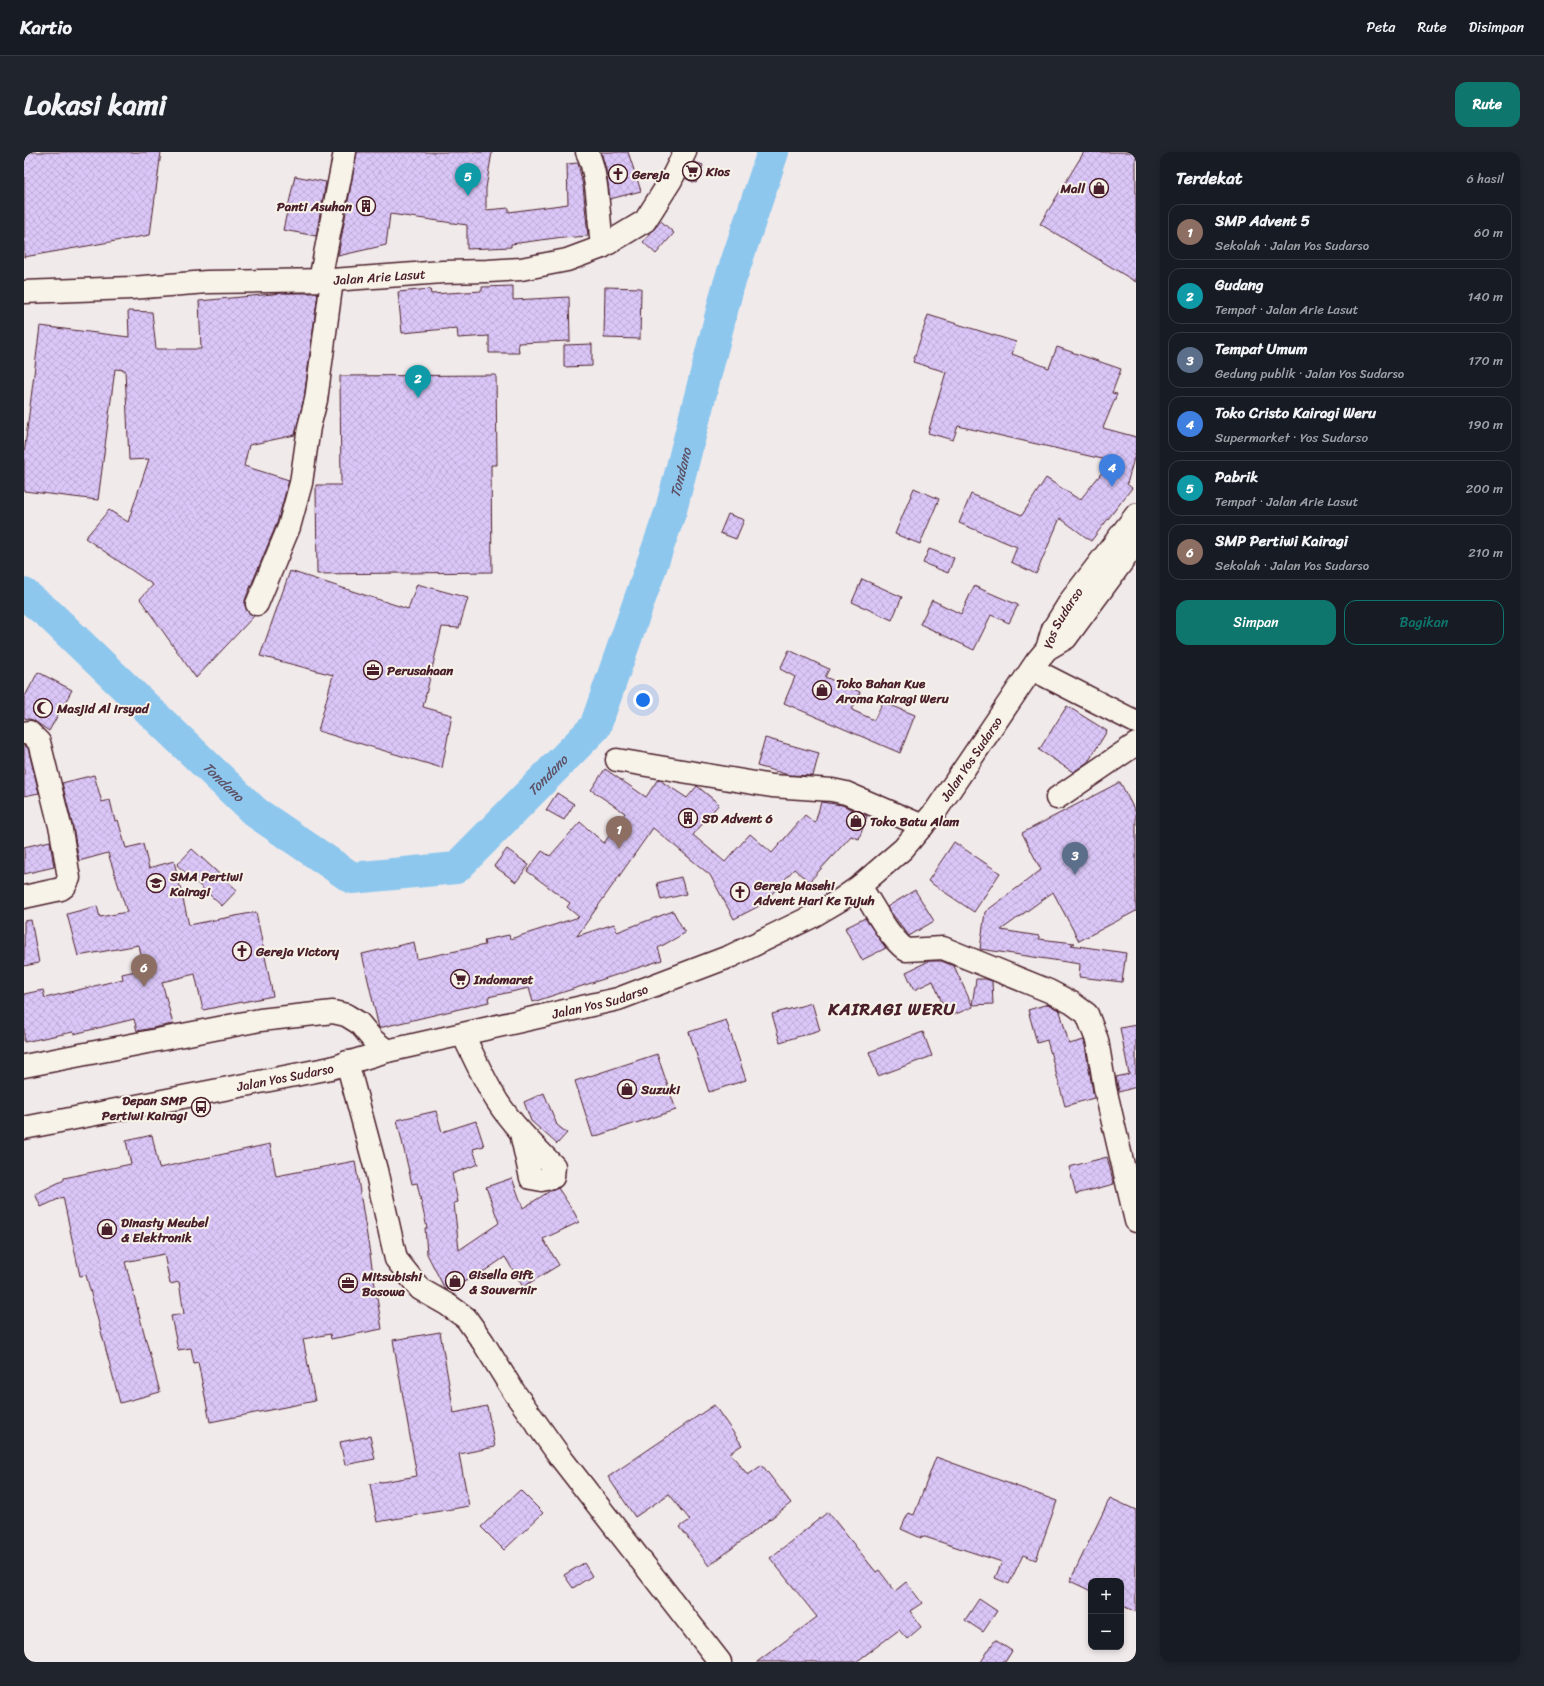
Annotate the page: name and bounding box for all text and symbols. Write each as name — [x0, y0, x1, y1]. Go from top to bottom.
text: Kartio — [20, 11, 72, 44]
text: Peta — [1367, 15, 1395, 40]
text: Rute — [1417, 15, 1447, 40]
text: Disimpan — [1469, 15, 1524, 40]
text: Lokasi kami — [24, 80, 166, 129]
button: Rute — [1455, 82, 1520, 127]
supermarket icon: Kios — [681, 160, 703, 182]
place label: Kios — [705, 160, 731, 183]
pin: 5 — [455, 163, 481, 196]
church icon: Gereja — [607, 163, 629, 185]
place label: Gereja — [631, 163, 670, 186]
text: Terdekat — [1176, 163, 1242, 193]
text: 6 hasil — [1467, 167, 1504, 190]
place label: Mall — [1059, 177, 1086, 200]
shop icon: Mall — [1088, 177, 1110, 199]
place label: Panti Asuhan — [277, 195, 353, 218]
building icon: Panti Asuhan — [355, 195, 377, 217]
text: SMP Advent 5 — [1215, 208, 1310, 234]
text: 1 — [1187, 221, 1193, 244]
text: 60 m — [1474, 221, 1503, 244]
text: Sekolah · Jalan Yos Sudarso — [1215, 234, 1369, 257]
street label: Jalan Arie Lasut — [332, 262, 427, 292]
text: Gudang — [1215, 272, 1263, 298]
text: 2 — [1186, 285, 1194, 308]
text: 140 m — [1468, 285, 1503, 308]
text: Tempat · Jalan Arie Lasut — [1215, 298, 1359, 321]
text: Tempat Umum — [1215, 336, 1308, 362]
text: 3 — [1186, 349, 1194, 372]
text: 170 m — [1468, 349, 1503, 372]
text: Gedung publik · Jalan Yos Sudarso — [1215, 362, 1404, 385]
pin: 2 — [405, 365, 431, 398]
text: Toko Cristo Kairagi Weru — [1215, 400, 1376, 426]
text: 4 — [1186, 413, 1194, 436]
text: 190 m — [1468, 413, 1503, 436]
text: Supermarket · Yos Sudarso — [1215, 426, 1368, 449]
water label: Tondano — [663, 444, 700, 500]
pin: 4 — [1099, 454, 1125, 487]
text: Pabrik — [1215, 464, 1258, 490]
text: 5 — [1186, 477, 1194, 500]
text: 200 m — [1466, 477, 1503, 500]
text: Tempat · Jalan Arie Lasut — [1215, 490, 1359, 513]
text: SMP Pertiwi Kairagi — [1215, 528, 1348, 554]
text: 6 — [1186, 541, 1194, 564]
text: 210 m — [1468, 541, 1503, 564]
text: Sekolah · Jalan Yos Sudarso — [1215, 554, 1369, 577]
street label: Yos Sudarso — [1037, 582, 1089, 652]
button: Simpan — [1176, 600, 1336, 645]
button: Bagikan — [1344, 600, 1504, 645]
office icon: Perusahaan — [362, 659, 384, 681]
place label: Perusahaan — [387, 659, 454, 682]
place label: Toko Bahan Kue Aroma Kairagi Weru — [835, 672, 950, 710]
shop icon: Toko Bahan Kue Aroma Kairagi Weru — [811, 679, 833, 701]
your location — [633, 690, 653, 710]
mosque icon: Masjid Al Irsyad — [32, 697, 54, 719]
place label: Masjid Al Irsyad — [56, 697, 150, 720]
street label: Jalan Yos Sudarso — [934, 711, 1009, 807]
water label: Tondano — [521, 748, 575, 802]
water label: Tondano — [196, 756, 251, 809]
building icon: SD Advent 6 — [677, 807, 699, 829]
place label: SD Advent 6 — [701, 807, 774, 830]
shop icon: Toko Batu Alam — [845, 810, 867, 832]
place label: Toko Batu Alam — [870, 810, 959, 833]
pin: 1 — [606, 816, 632, 849]
pin: 3 — [1062, 842, 1088, 875]
place label: SMA Pertiwi Kairagi — [169, 865, 244, 903]
school or university icon: SMA Pertiwi Kairagi — [145, 872, 167, 894]
place label: Gereja Masehi Advent Hari Ke Tujuh — [753, 874, 875, 912]
church icon: Gereja Masehi Advent Hari Ke Tujuh — [729, 881, 751, 903]
church icon: Gereja Victory — [231, 940, 253, 962]
place label: Gereja Victory — [255, 940, 339, 963]
pin: 6 — [131, 954, 157, 987]
supermarket icon: Indomaret — [449, 968, 471, 990]
place label: Indomaret — [473, 968, 534, 991]
street label: Jalan Yos Sudarso — [549, 977, 652, 1026]
district label: KAIRAGI WERU — [827, 994, 956, 1024]
street label: Jalan Yos Sudarso — [234, 1057, 336, 1098]
shop icon: Suzuki — [616, 1078, 638, 1100]
place label: Suzuki — [640, 1078, 681, 1101]
place label: Depan SMP Pertiwi Kairagi — [102, 1089, 188, 1127]
bus stop icon: Depan SMP Pertiwi Kairagi — [190, 1096, 212, 1118]
place label: Dinasty Meubel & Elektronik — [121, 1211, 210, 1249]
shop icon: Dinasty Meubel & Elektronik — [96, 1218, 118, 1240]
place label: Gisella Gift & Souvernir — [468, 1263, 538, 1301]
place label: Mitsubishi Bosowa — [361, 1265, 423, 1303]
shop icon: Gisella Gift & Souvernir — [444, 1270, 466, 1292]
office icon: Mitsubishi Bosowa — [337, 1272, 359, 1294]
map controls — [1088, 1578, 1124, 1650]
button: + — [1088, 1578, 1124, 1614]
button: − — [1088, 1614, 1124, 1650]

